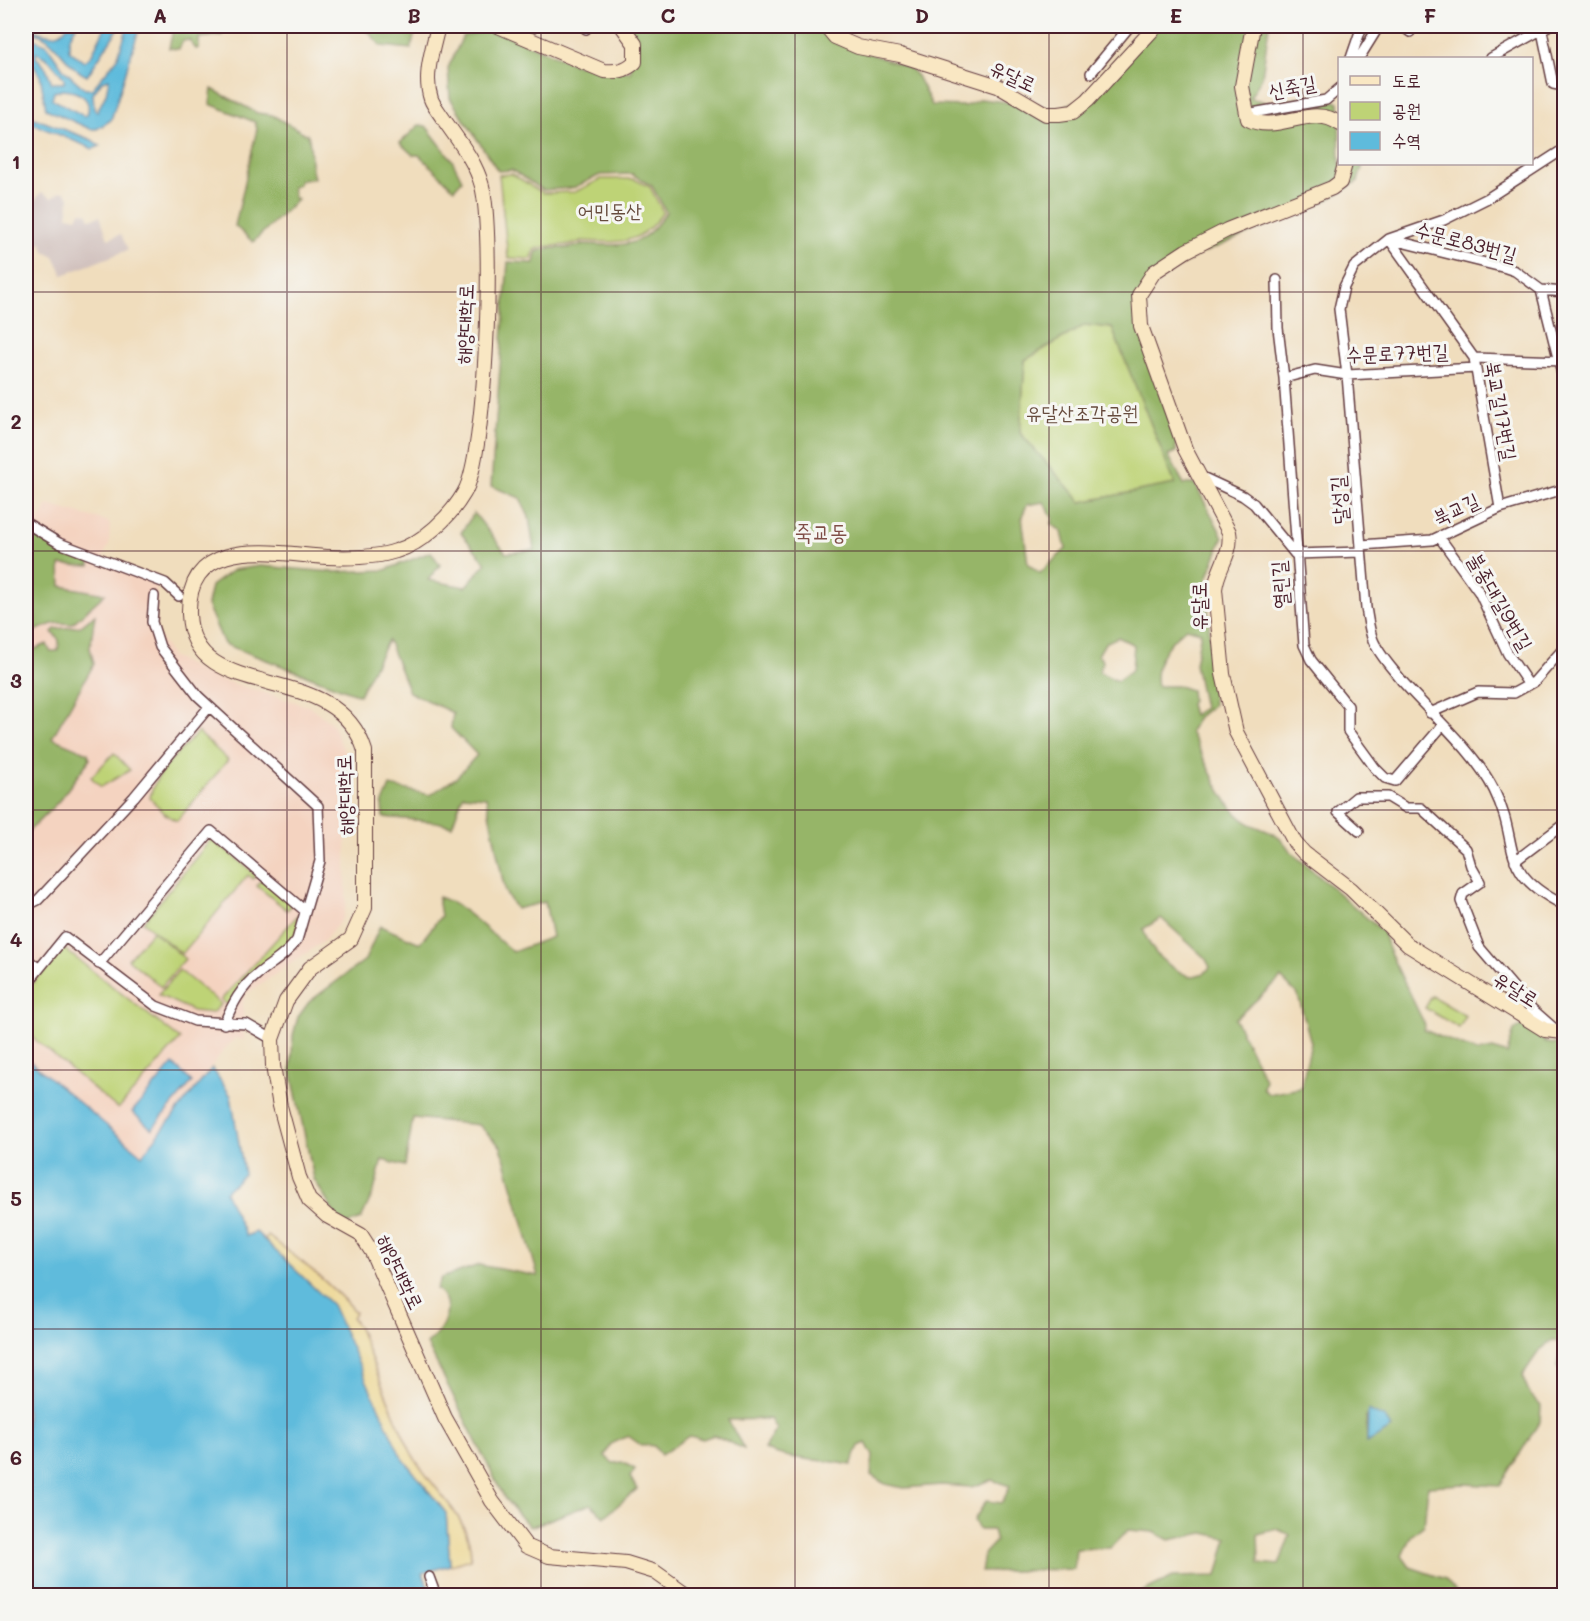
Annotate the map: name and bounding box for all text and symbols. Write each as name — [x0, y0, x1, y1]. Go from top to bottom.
text: A — [153, 2, 167, 28]
text: B — [407, 2, 421, 28]
text: C — [661, 2, 676, 28]
text: D — [915, 2, 929, 28]
text: E — [1170, 2, 1182, 28]
text: F — [1424, 2, 1437, 28]
street label: 유달로 — [986, 53, 1041, 97]
legend — [1338, 57, 1533, 165]
text: 도로 — [1392, 68, 1421, 92]
street label: 신죽길 — [1266, 69, 1318, 103]
text: 공원 — [1392, 98, 1421, 122]
text: 수역 — [1392, 128, 1421, 152]
text: 1 — [12, 148, 20, 174]
park label: 어민동산 — [578, 197, 642, 223]
street label: 수문로83번길 — [1413, 215, 1520, 267]
street label: 해양대학로 — [450, 283, 478, 365]
street label: 수문로77번길 — [1345, 337, 1449, 367]
street label: 북교길17번길 — [1480, 359, 1524, 463]
park label: 유달산조각공원 — [1026, 399, 1138, 425]
text: 2 — [10, 408, 22, 434]
street label: 달성길 — [1323, 475, 1353, 525]
street label: 북교길 — [1428, 486, 1483, 530]
district label: 죽교동 — [794, 517, 848, 546]
street label: 불종대길9번길 — [1463, 548, 1539, 655]
street label: 열린길 — [1264, 560, 1294, 610]
street label: 유달로 — [1185, 582, 1211, 630]
text: 3 — [10, 667, 22, 693]
street label: 해양대학로 — [330, 754, 358, 836]
text: 4 — [10, 926, 23, 952]
street label: 유달로 — [1489, 964, 1544, 1012]
text: 5 — [10, 1185, 22, 1211]
street label: 해양대학로 — [372, 1230, 430, 1313]
text: 6 — [10, 1444, 22, 1470]

